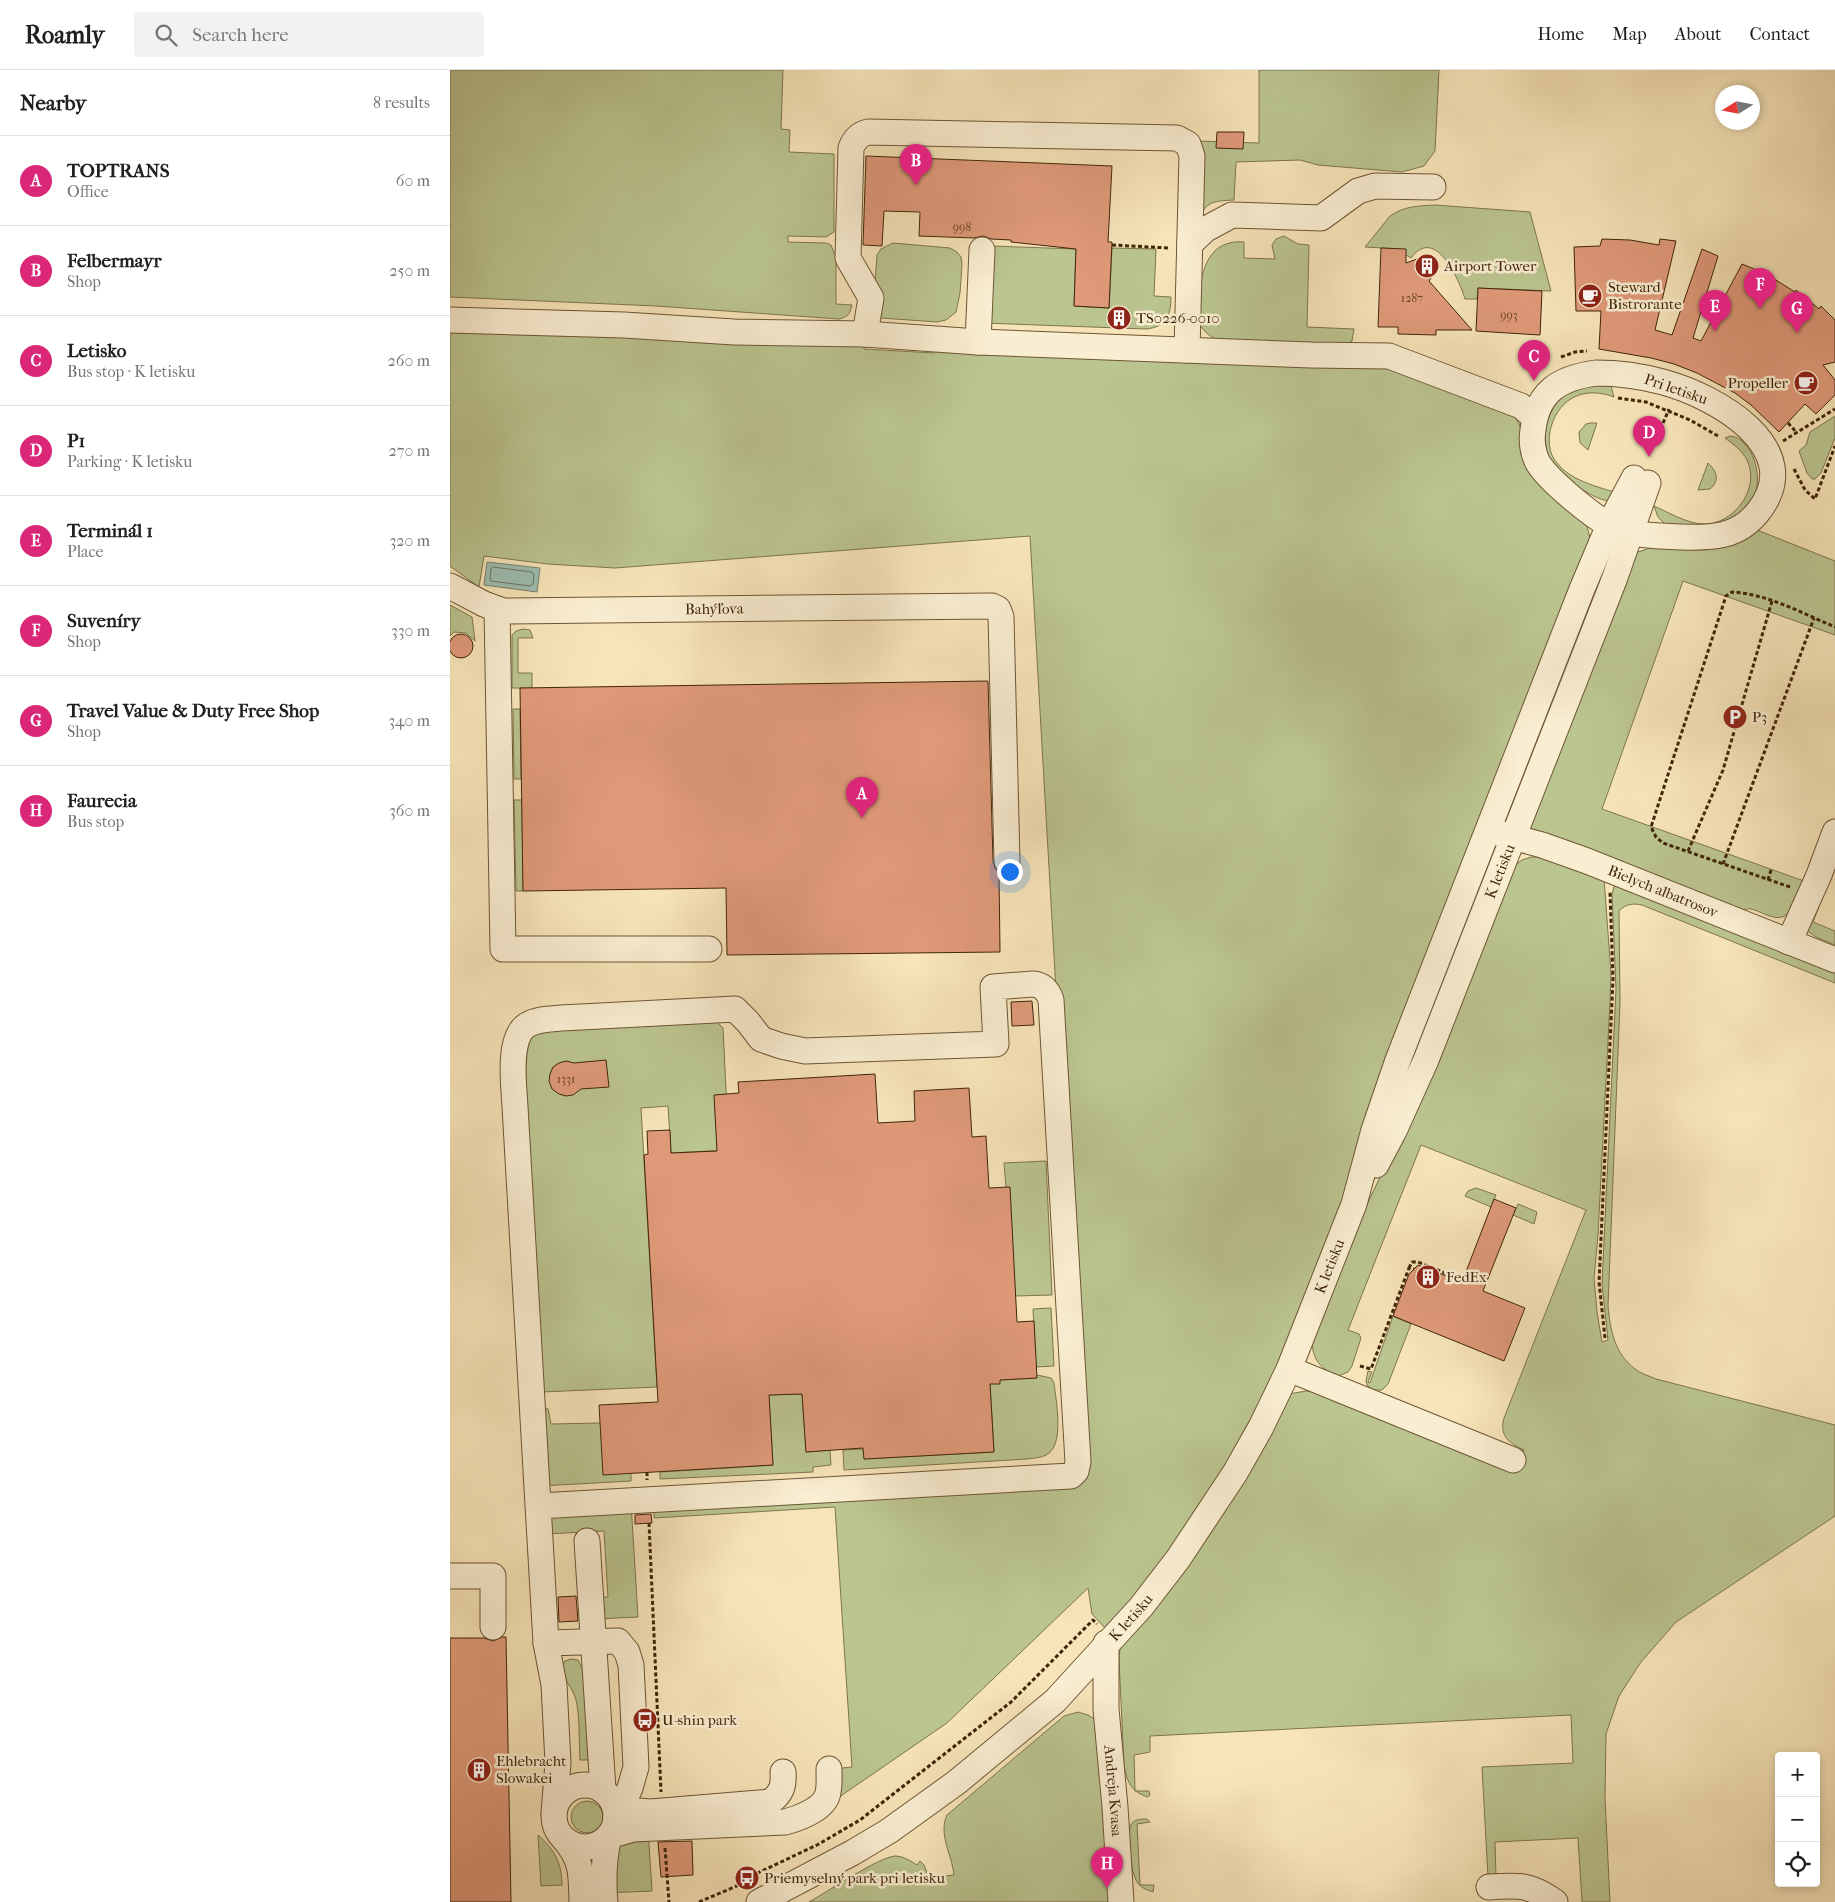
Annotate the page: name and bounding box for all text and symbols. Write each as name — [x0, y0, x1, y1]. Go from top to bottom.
search box — [134, 12, 484, 57]
text: Roamly — [25, 21, 104, 49]
icon: search — [152, 21, 180, 49]
text: Search here — [192, 24, 289, 46]
text: Home — [1537, 24, 1584, 45]
text: Map — [1612, 24, 1647, 45]
text: About — [1675, 24, 1721, 45]
text: Contact — [1749, 24, 1810, 45]
north arrow — [1715, 85, 1760, 130]
text: Nearby — [20, 91, 86, 115]
text: 8 results — [373, 93, 430, 112]
pin: B — [900, 144, 932, 185]
text: TOPTRANS — [67, 160, 169, 182]
text: A — [31, 171, 41, 190]
text: 60 m — [396, 171, 430, 190]
text: Office — [67, 182, 109, 201]
house number: 998 — [953, 220, 971, 234]
text: Felbermayr — [67, 250, 161, 272]
building icon: Airport Tower — [1414, 253, 1440, 279]
place label: Airport Tower — [1443, 257, 1537, 275]
text: B — [31, 261, 41, 280]
text: 250 m — [389, 261, 430, 280]
pin: F — [1744, 268, 1776, 309]
text: Shop — [67, 272, 101, 291]
place label: Steward Bistrorante — [1608, 278, 1682, 313]
cafe icon: Steward Bistrorante — [1577, 283, 1603, 309]
pin: E — [1699, 290, 1731, 331]
house number: 1287 — [1401, 291, 1423, 305]
pin: G — [1781, 292, 1813, 333]
building icon: TS0226-0010 — [1106, 305, 1132, 331]
house number: 993 — [1500, 308, 1518, 322]
place label: TS0226-0010 — [1136, 309, 1220, 327]
text: Letisko — [67, 340, 126, 362]
pin: C — [1518, 340, 1550, 381]
text: C — [31, 351, 41, 370]
text: 260 m — [388, 351, 430, 370]
text: Bus stop · K letisku — [67, 362, 195, 381]
street label: Pri letisku — [1642, 370, 1711, 408]
cafe icon: Propeller — [1793, 370, 1819, 396]
place label: Propeller — [1728, 374, 1789, 392]
pin: D — [1633, 416, 1665, 457]
text: P1 — [67, 430, 85, 452]
text: D — [30, 441, 42, 460]
text: 270 m — [389, 441, 430, 460]
text: Parking · K letisku — [67, 452, 192, 471]
text: Terminál 1 — [67, 520, 153, 542]
text: E — [31, 531, 41, 550]
text: 320 m — [390, 531, 430, 550]
text: Place — [67, 542, 103, 561]
street label: Bahýľova — [685, 600, 745, 618]
text: Suveníry — [67, 610, 141, 632]
text: F — [32, 621, 40, 640]
text: 330 m — [391, 621, 430, 640]
text: Shop — [67, 632, 101, 651]
text: Travel Value & Duty Free Shop — [67, 700, 319, 722]
parking icon: P3 — [1722, 704, 1748, 730]
place label: P3 — [1752, 708, 1767, 726]
text: G — [30, 711, 42, 730]
text: 340 m — [388, 711, 430, 730]
text: Shop — [67, 722, 101, 741]
pin: A — [846, 777, 878, 818]
text: Faurecia — [67, 790, 137, 812]
text: H — [30, 801, 42, 820]
text: 360 m — [389, 801, 430, 820]
text: Bus stop — [67, 812, 124, 831]
street label: K letisku — [1481, 841, 1519, 901]
your location — [997, 859, 1023, 885]
street label: Bielych albatrosov — [1605, 861, 1721, 921]
house number: 1331 — [557, 1072, 575, 1086]
street label: K letisku — [1311, 1236, 1349, 1296]
building icon: FedEx — [1415, 1264, 1441, 1290]
place label: FedEx — [1446, 1268, 1487, 1286]
street label: K letisku — [1105, 1590, 1157, 1645]
bus stop icon: U-shin park — [632, 1707, 658, 1733]
place label: U-shin park — [662, 1711, 737, 1729]
street label: Andreja Kvasa — [1100, 1743, 1126, 1838]
place label: Ehlebracht Slowakei — [496, 1752, 567, 1787]
map controls — [1775, 1752, 1820, 1887]
button: + — [1775, 1752, 1820, 1797]
building icon: Ehlebracht Slowakei — [466, 1757, 492, 1783]
button: − — [1775, 1797, 1820, 1842]
button: locate — [1775, 1842, 1820, 1887]
pin: H — [1091, 1847, 1123, 1888]
bus stop icon: Priemyselný park pri letisku — [734, 1865, 760, 1891]
place label: Priemyselný park pri letisku — [764, 1869, 945, 1887]

